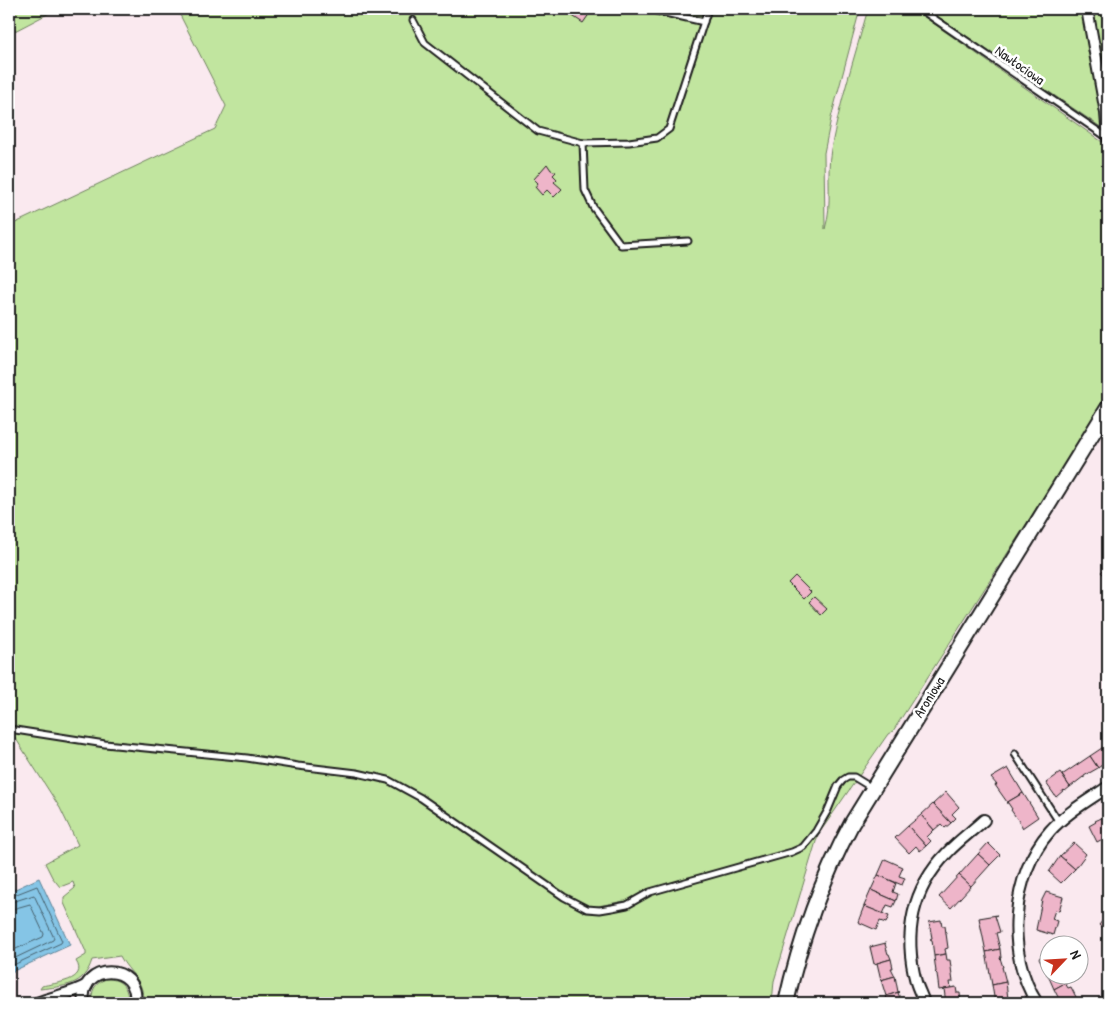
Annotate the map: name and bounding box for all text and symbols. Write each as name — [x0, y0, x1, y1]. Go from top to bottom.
street label: Nawłociowa — [992, 41, 1049, 89]
street label: Aroniowa — [909, 672, 949, 721]
north arrow — [1040, 934, 1090, 984]
text: N — [1066, 947, 1087, 962]

